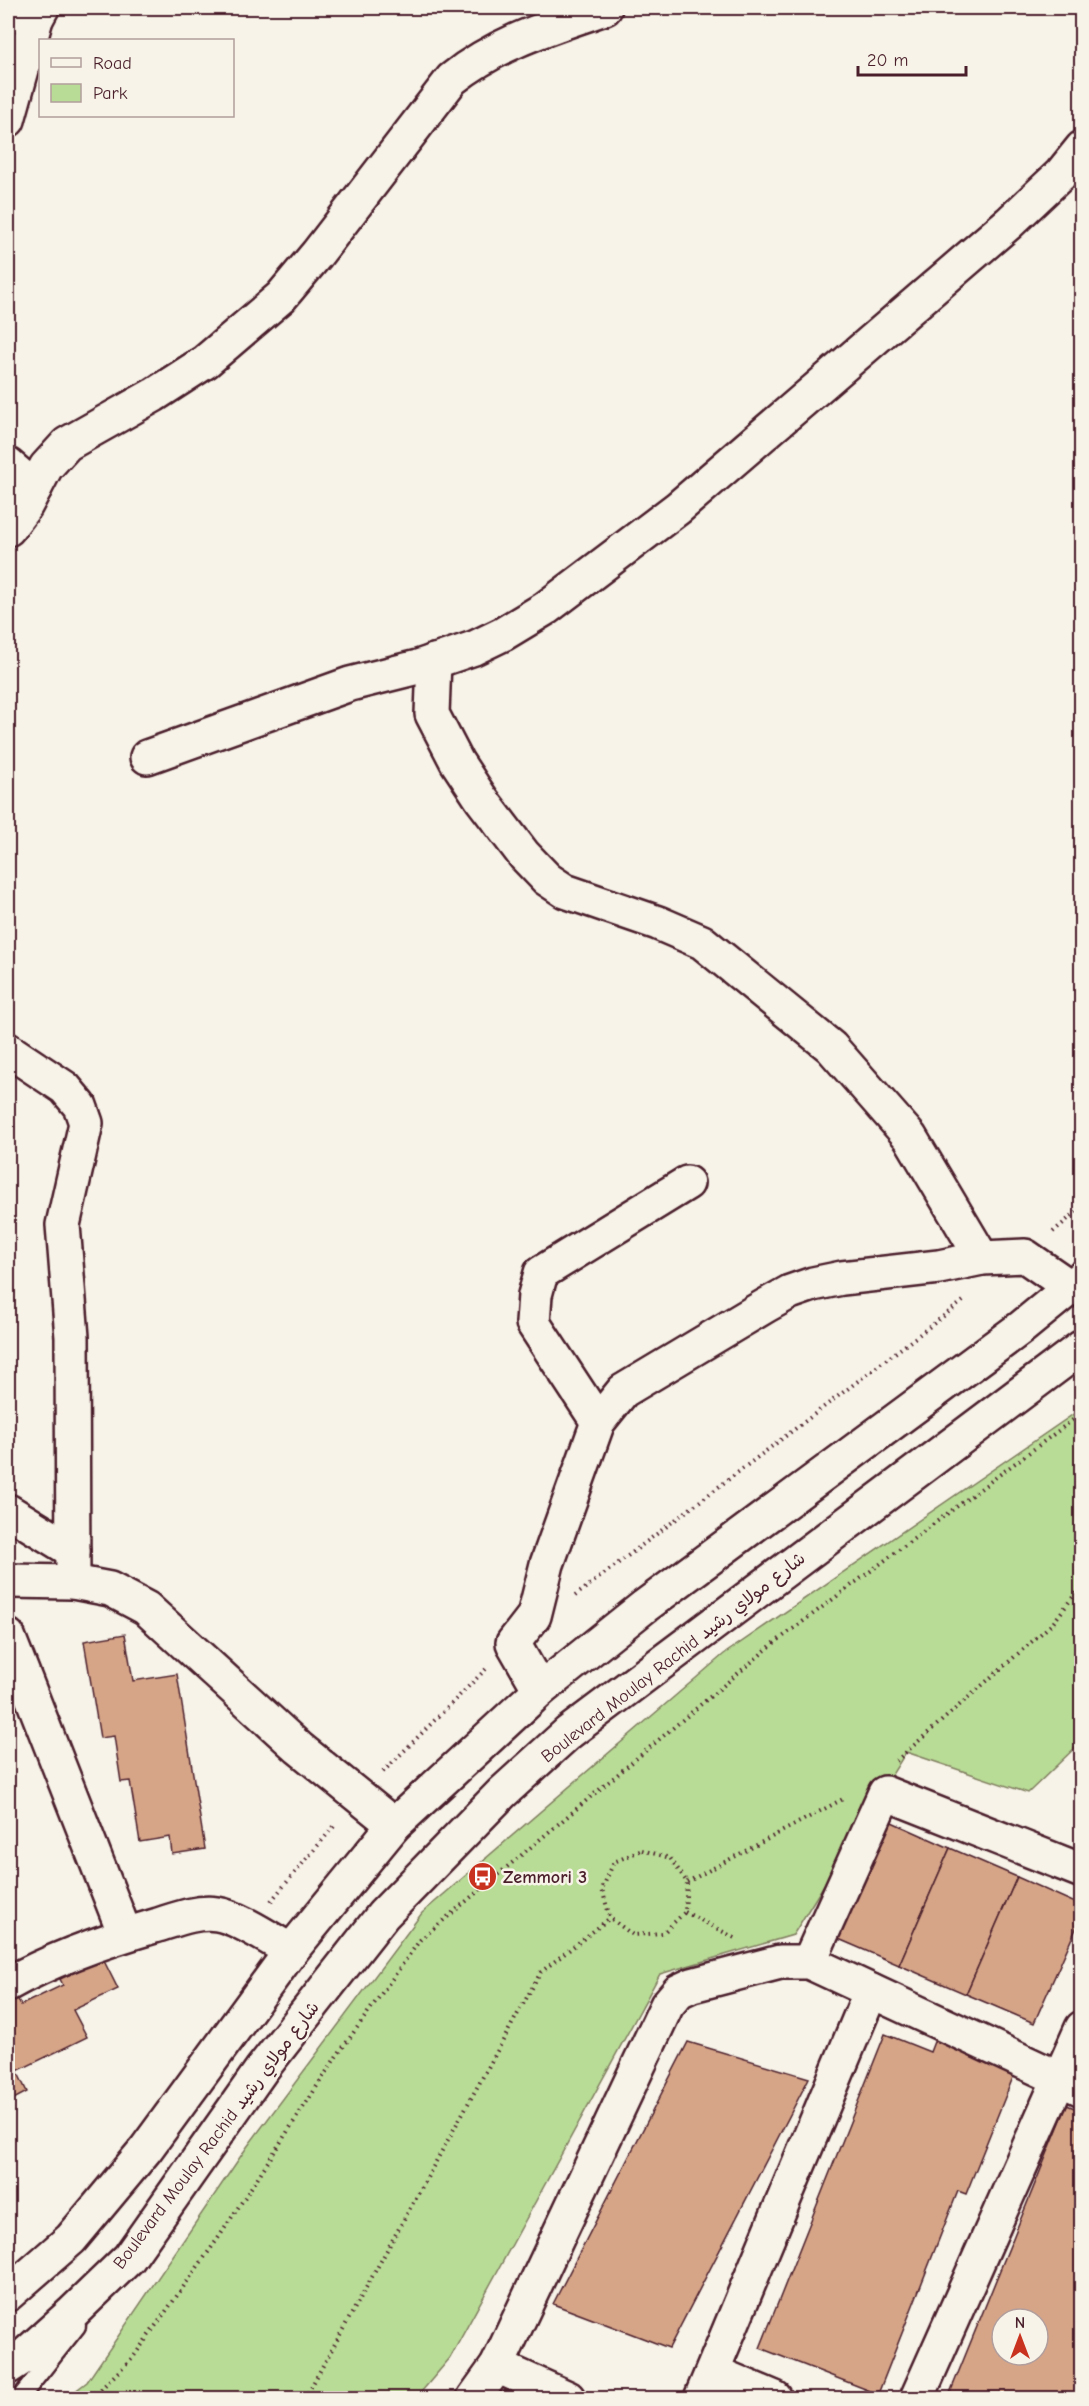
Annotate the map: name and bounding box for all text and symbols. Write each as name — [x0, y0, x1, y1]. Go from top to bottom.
legend — [39, 39, 234, 117]
scale bar — [858, 39, 966, 77]
text: 20 m — [867, 50, 908, 71]
text: Road — [93, 53, 132, 74]
text: Park — [93, 83, 128, 104]
street label: Boulevard Moulay Rachid شارع مولاي رشيد — [537, 1548, 811, 1769]
bus stop icon: Zemmori 3 — [466, 1861, 498, 1893]
place label: Zemmori 3 — [503, 1867, 587, 1888]
street label: Boulevard Moulay Rachid شارع مولاي رشيد — [109, 1997, 326, 2274]
north arrow — [990, 2307, 1050, 2367]
text: N — [1015, 2314, 1025, 2332]

